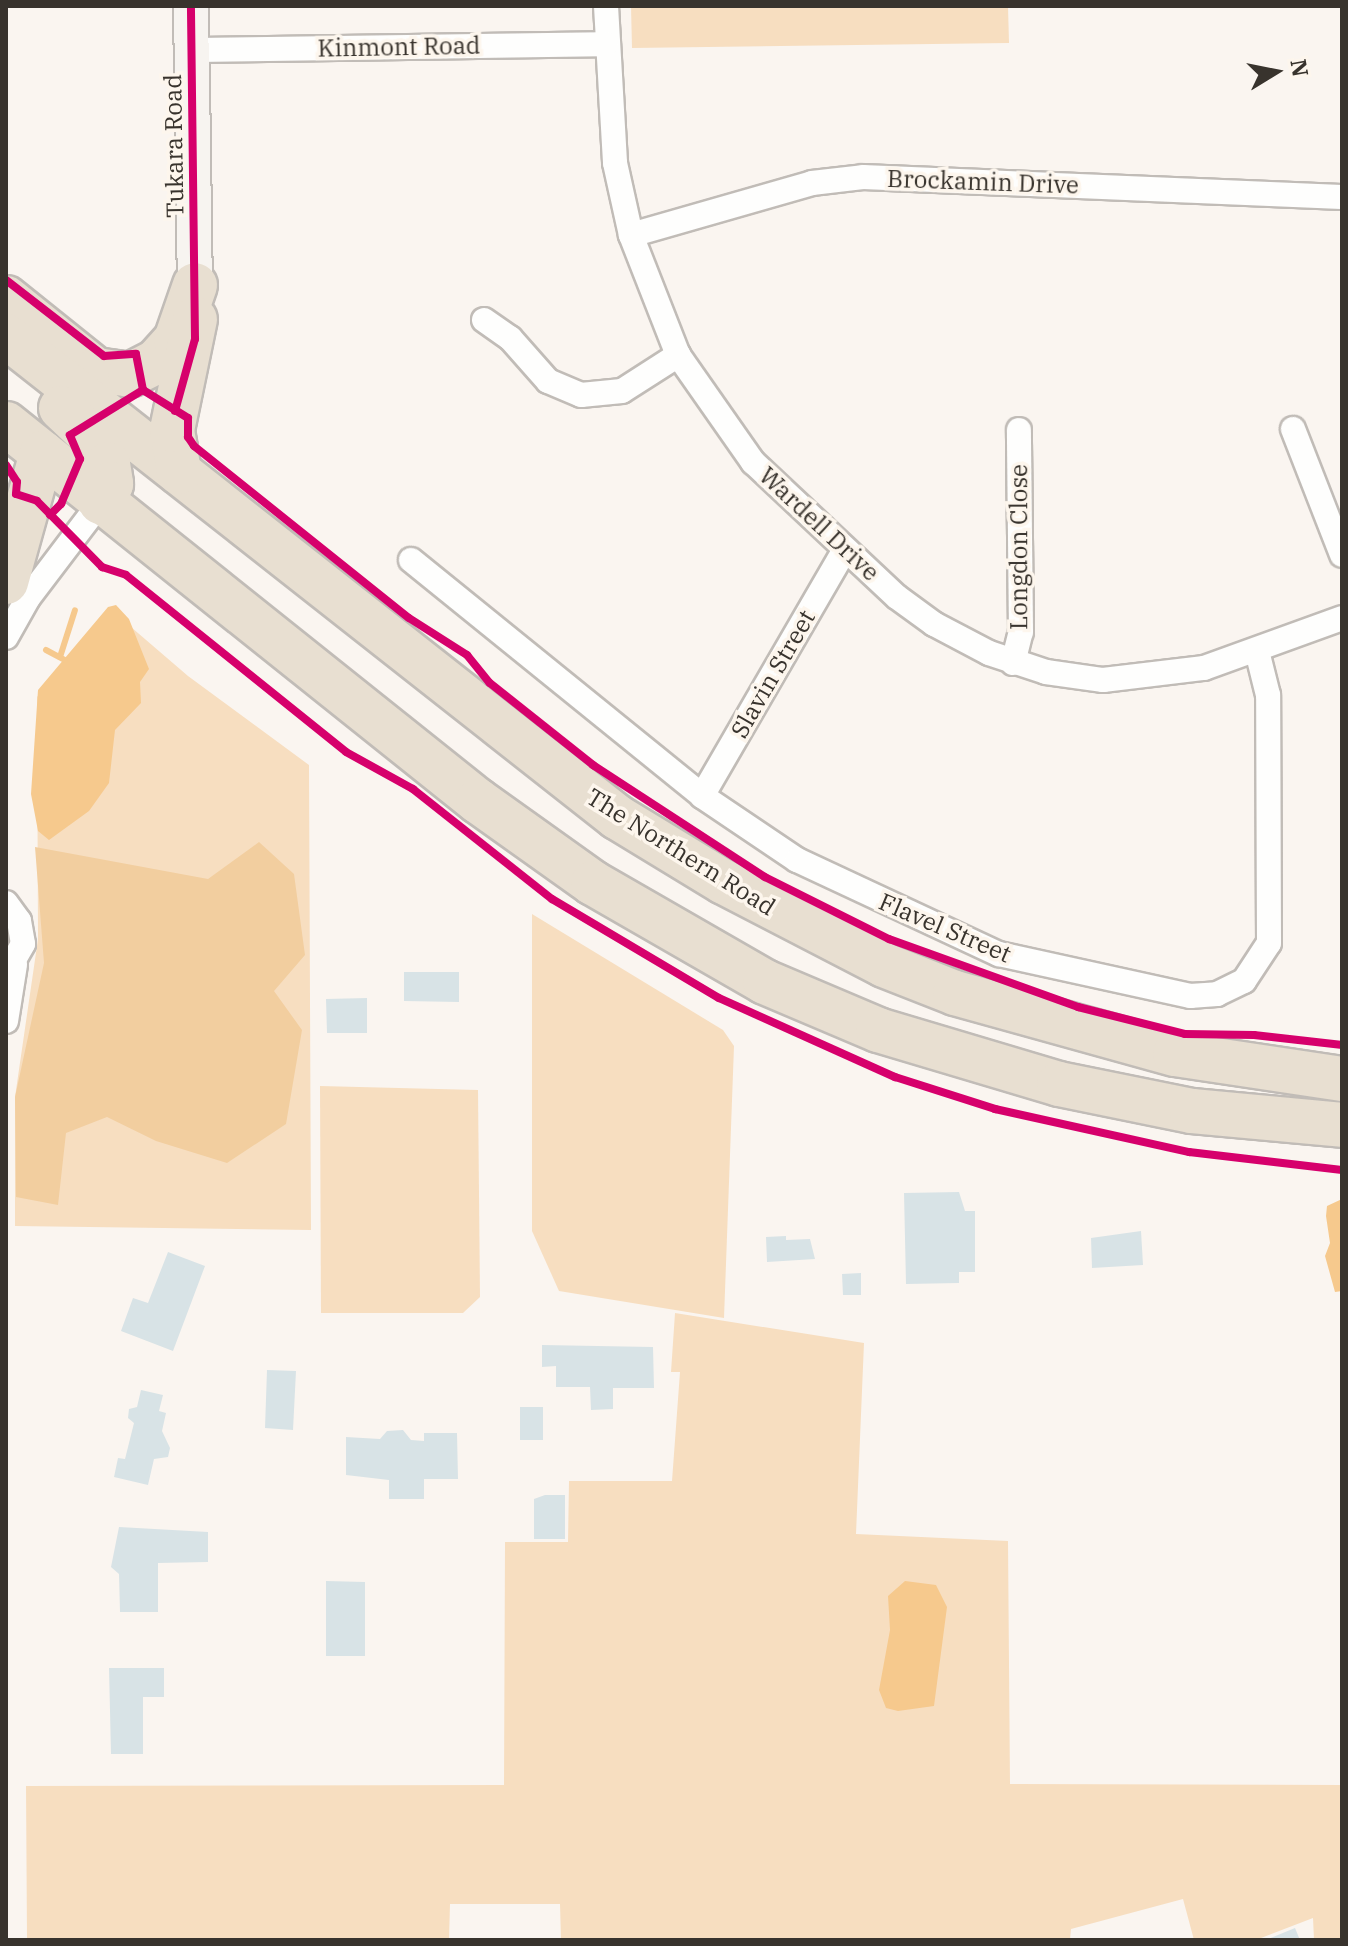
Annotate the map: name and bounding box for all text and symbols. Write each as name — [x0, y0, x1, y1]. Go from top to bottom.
street label: Kinmont Road — [317, 31, 481, 63]
north arrow — [1236, 32, 1316, 112]
text: N — [1284, 57, 1316, 79]
street label: Tukara Road — [158, 74, 190, 218]
street label: Brockamin Drive — [887, 164, 1079, 200]
street label: Wardell Drive — [753, 461, 885, 587]
street label: Longdon Close — [1005, 464, 1033, 630]
street label: Slavin Street — [725, 605, 821, 743]
street label: The Northern Road — [581, 782, 781, 922]
street label: Flavel Street — [875, 887, 1015, 969]

